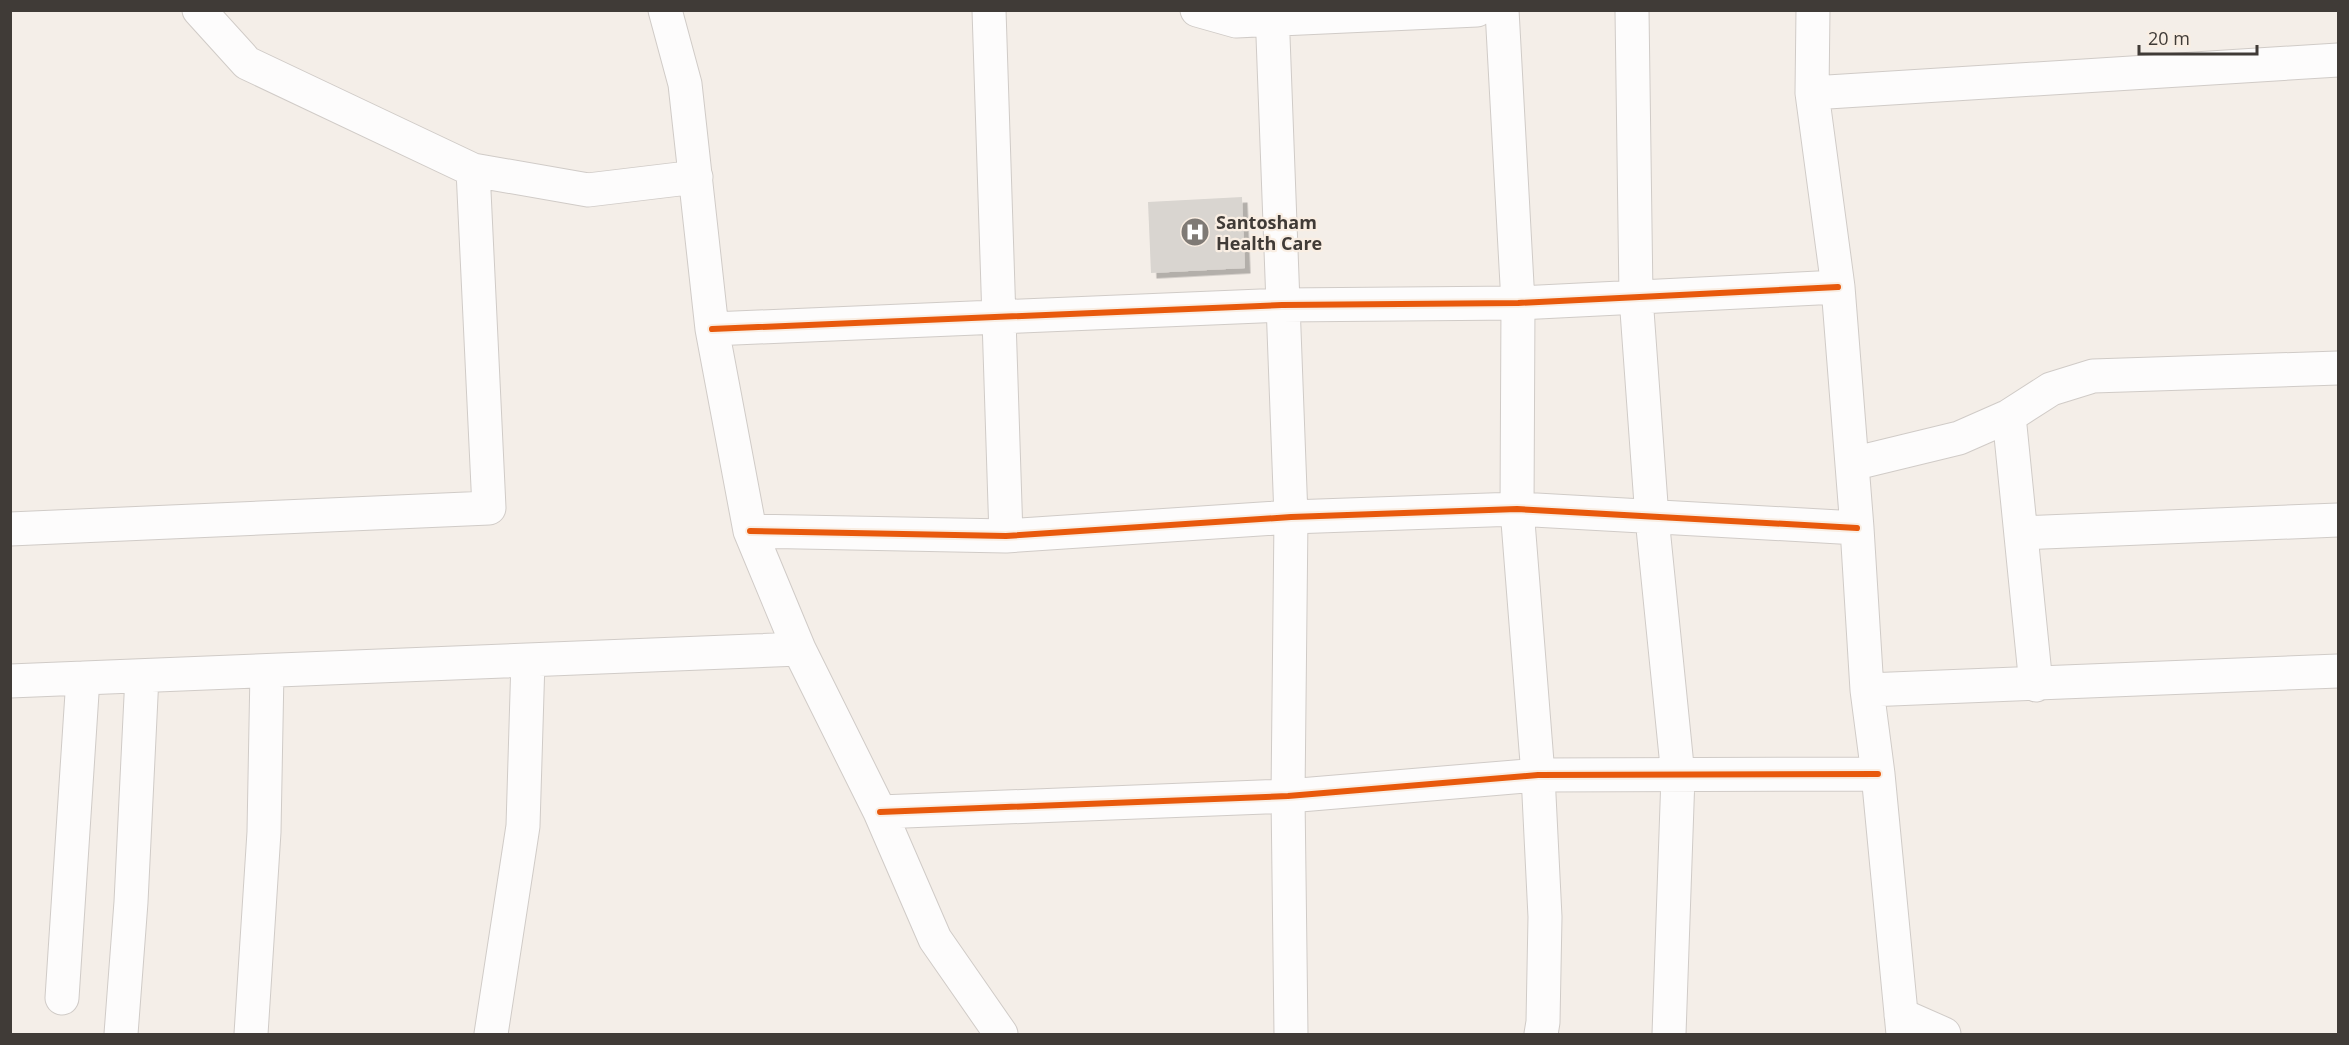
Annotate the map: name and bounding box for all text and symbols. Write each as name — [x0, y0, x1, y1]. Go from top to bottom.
scale bar — [2139, 18, 2258, 56]
text: 20 m — [2148, 26, 2190, 50]
place label: Santosham Health Care — [1216, 210, 1322, 255]
hospital icon: Santosham Health Care — [1179, 216, 1211, 248]

